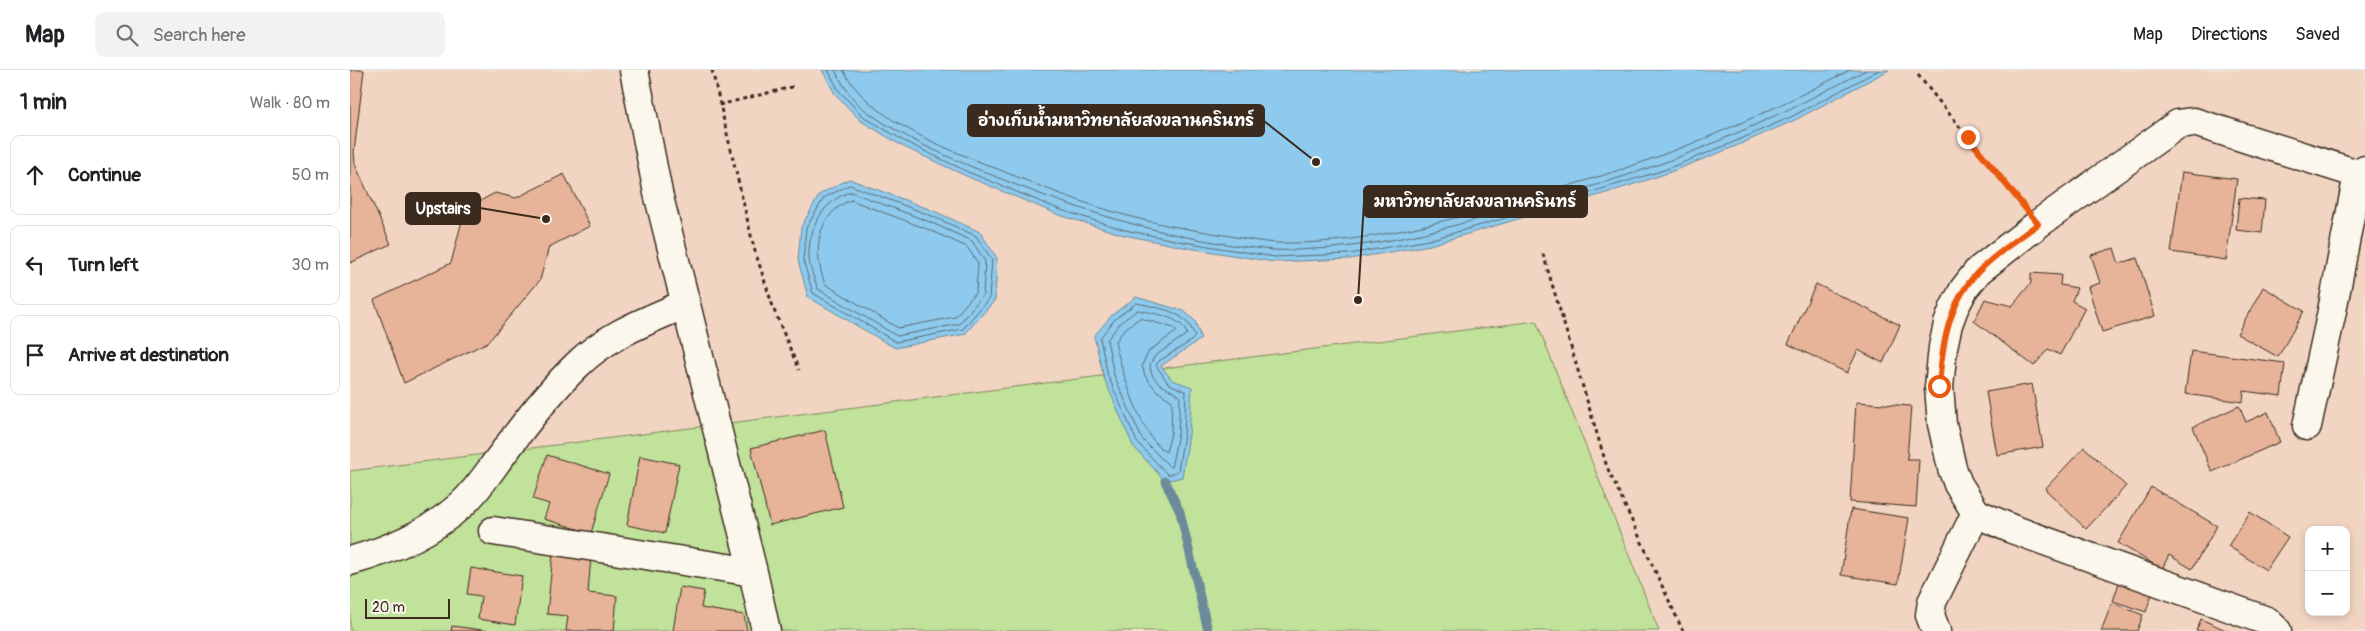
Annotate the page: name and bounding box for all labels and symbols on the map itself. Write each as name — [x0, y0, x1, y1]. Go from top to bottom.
text: อ่างเก็บน้ำมหาวิทยาลัยสงขลานครินทร์ — [978, 104, 1254, 131]
callout: อ่างเก็บน้ำมหาวิทยาลัยสงขลานครินทร์ — [968, 105, 1264, 136]
route end — [1957, 126, 1980, 149]
callout: มหาวิทยาลัยสงขลานครินทร์ — [1364, 186, 1587, 217]
text: มหาวิทยาลัยสงขลานครินทร์ — [1374, 190, 1577, 212]
callout: Upstairs — [406, 193, 480, 224]
text: Upstairs — [416, 199, 471, 219]
route start — [1928, 375, 1951, 398]
scale bar — [365, 596, 450, 619]

